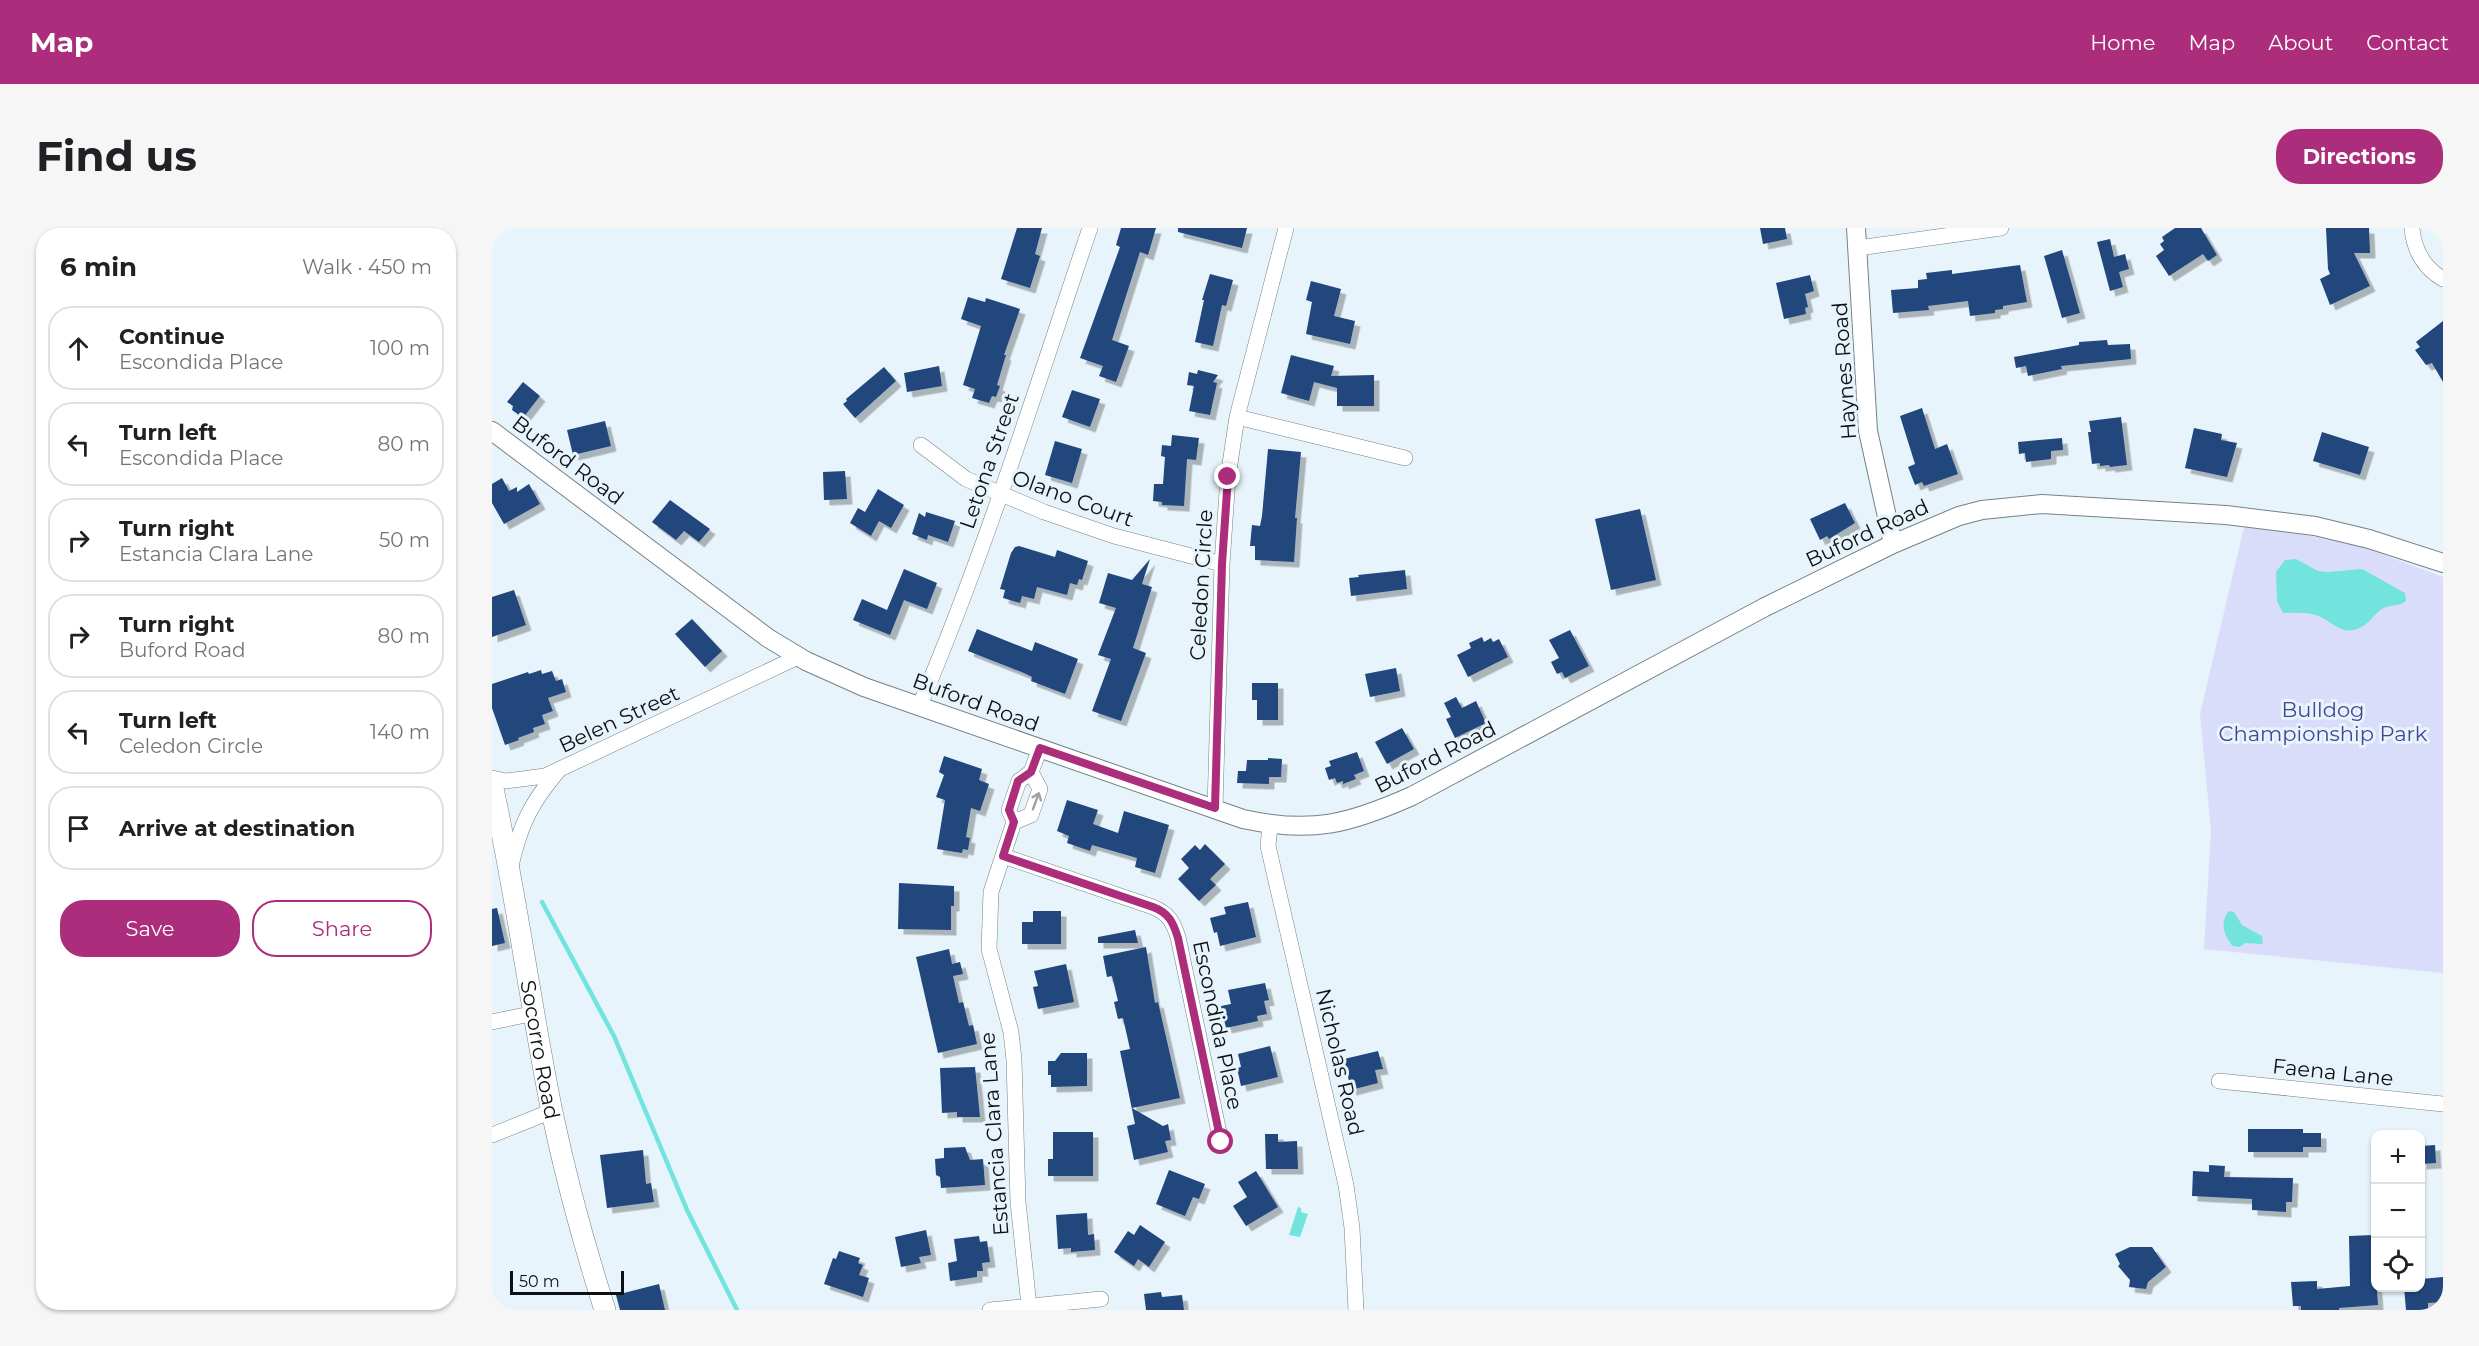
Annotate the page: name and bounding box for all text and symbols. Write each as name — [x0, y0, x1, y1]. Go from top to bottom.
text: Map — [30, 25, 93, 59]
text: Home — [2090, 30, 2155, 55]
text: Map — [2188, 30, 2235, 55]
text: About — [2268, 30, 2333, 55]
text: Contact — [2366, 30, 2449, 55]
button: Directions — [2276, 129, 2443, 184]
text: Find us — [36, 130, 197, 182]
text: 6 min — [60, 251, 137, 283]
text: Walk · 450 m — [302, 255, 432, 279]
street label: Haynes Road — [1827, 301, 1861, 441]
text: Continue — [119, 323, 225, 350]
icon: ahead — [62, 332, 95, 365]
text: 100 m — [370, 336, 430, 360]
text: Escondida Place — [119, 350, 283, 374]
street label: Letona Street — [954, 390, 1024, 532]
street label: Buford Road — [507, 410, 629, 510]
text: Turn left — [119, 419, 217, 446]
icon: left — [62, 428, 95, 461]
text: 80 m — [378, 432, 430, 456]
text: Escondida Place — [119, 446, 283, 470]
route end — [1214, 463, 1240, 489]
street label: Olano Court — [1009, 464, 1137, 532]
street label: Buford Road — [1802, 494, 1932, 572]
street label: Celedon Circle — [1185, 509, 1217, 661]
text: Turn right — [119, 515, 234, 542]
icon: right — [62, 524, 95, 557]
text: 50 m — [379, 528, 430, 552]
text: Estancia Clara Lane — [119, 542, 313, 566]
text: Turn right — [119, 611, 234, 638]
icon: right — [62, 620, 95, 653]
text: 80 m — [378, 624, 430, 648]
text: Buford Road — [119, 638, 246, 662]
street label: Buford Road — [909, 668, 1043, 736]
street label: Belen Street — [555, 680, 683, 758]
park label: Bulldog Championship Park — [2219, 697, 2428, 746]
text: Turn left — [119, 707, 217, 734]
icon: left — [62, 716, 95, 749]
street label: Buford Road — [1370, 716, 1500, 798]
text: 140 m — [370, 720, 430, 744]
text: Celedon Circle — [119, 734, 263, 758]
one-way arrow — [1031, 792, 1042, 811]
icon: arrive — [62, 812, 95, 845]
text: Arrive at destination — [119, 815, 355, 842]
button: Save — [60, 900, 240, 957]
button: Share — [252, 900, 432, 957]
street label: Escondida Place — [1188, 938, 1248, 1112]
street label: Socorro Road — [516, 978, 566, 1121]
street label: Nicholas Road — [1311, 986, 1369, 1138]
street label: Estancia Clara Lane — [974, 1031, 1014, 1237]
street label: Faena Lane — [2271, 1053, 2395, 1091]
route start — [1207, 1128, 1233, 1154]
map controls — [2371, 1130, 2425, 1292]
button: + — [2371, 1130, 2425, 1184]
button: − — [2371, 1184, 2425, 1238]
button: locate — [2371, 1238, 2425, 1292]
scale bar — [510, 1268, 624, 1296]
text: 50 m — [519, 1272, 560, 1291]

